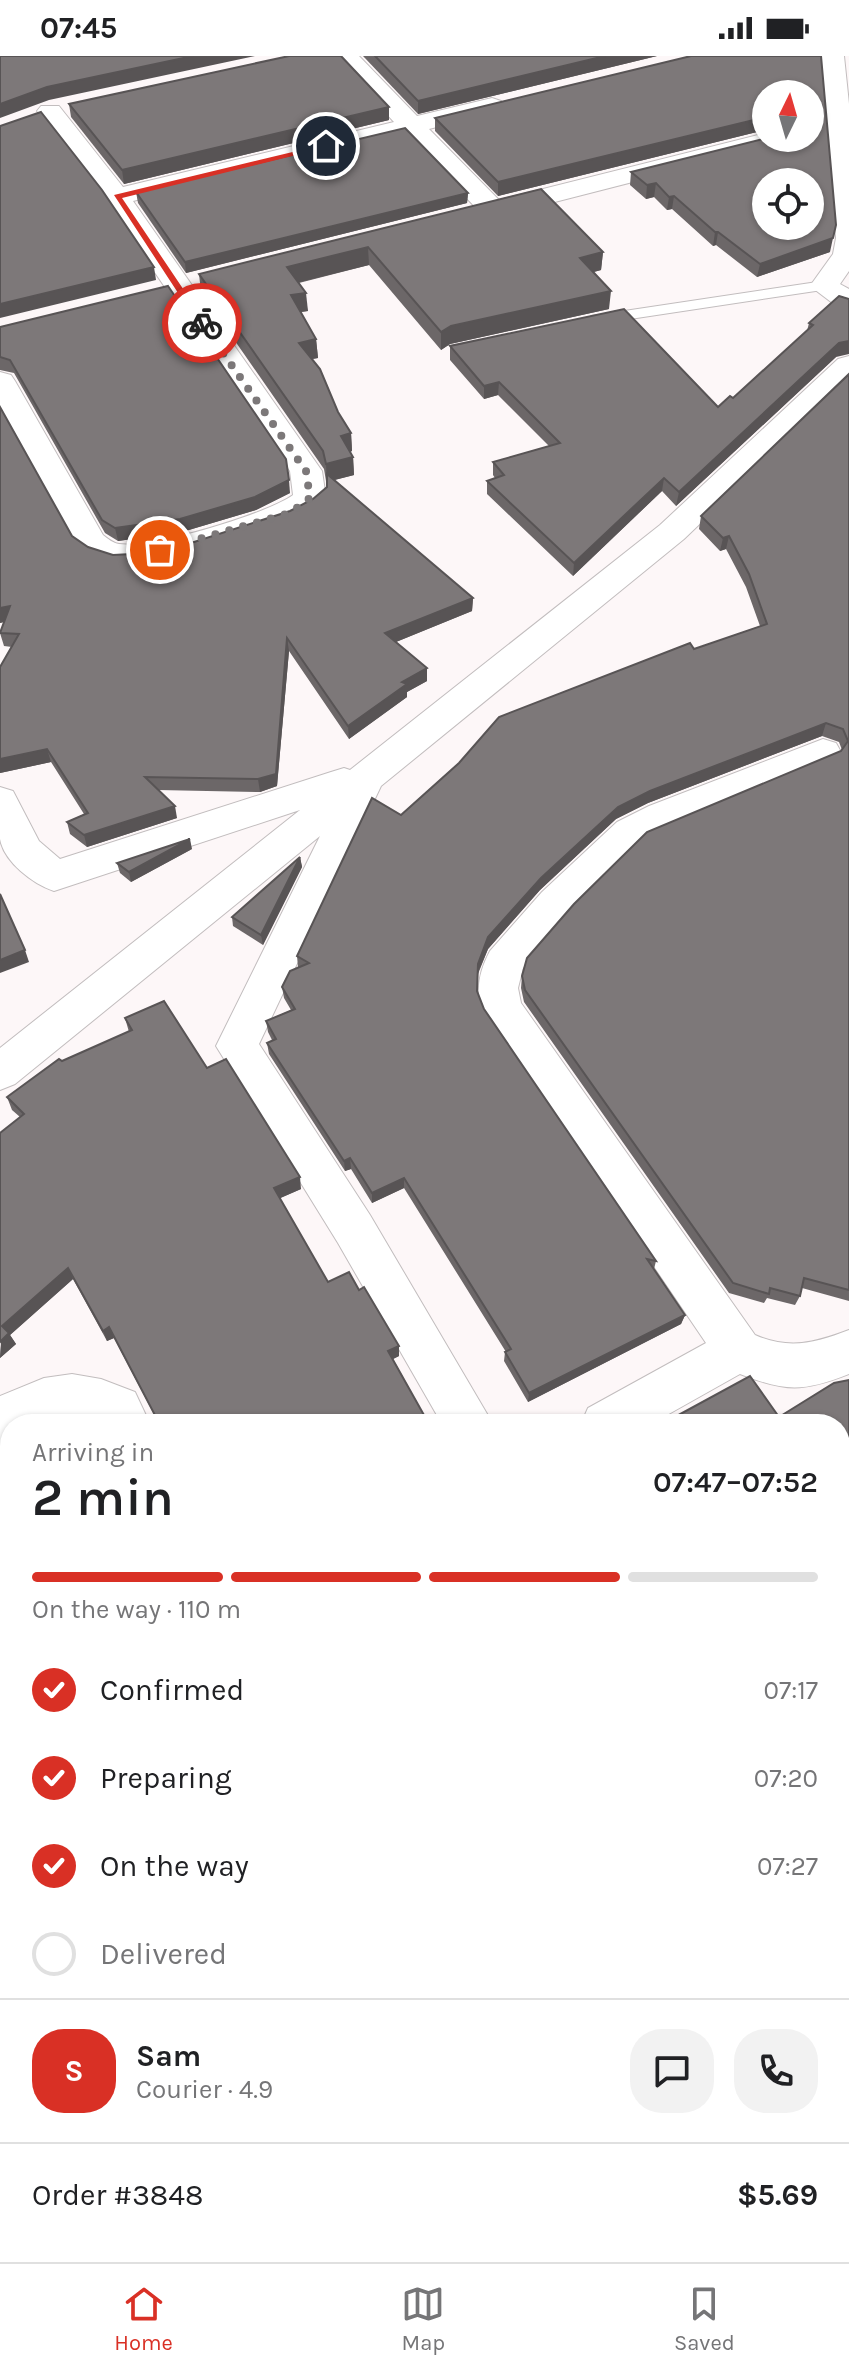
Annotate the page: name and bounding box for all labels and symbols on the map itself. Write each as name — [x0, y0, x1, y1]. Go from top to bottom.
north arrow — [752, 80, 824, 152]
pin — [292, 112, 360, 180]
courier — [162, 283, 242, 363]
pin — [126, 516, 194, 584]

